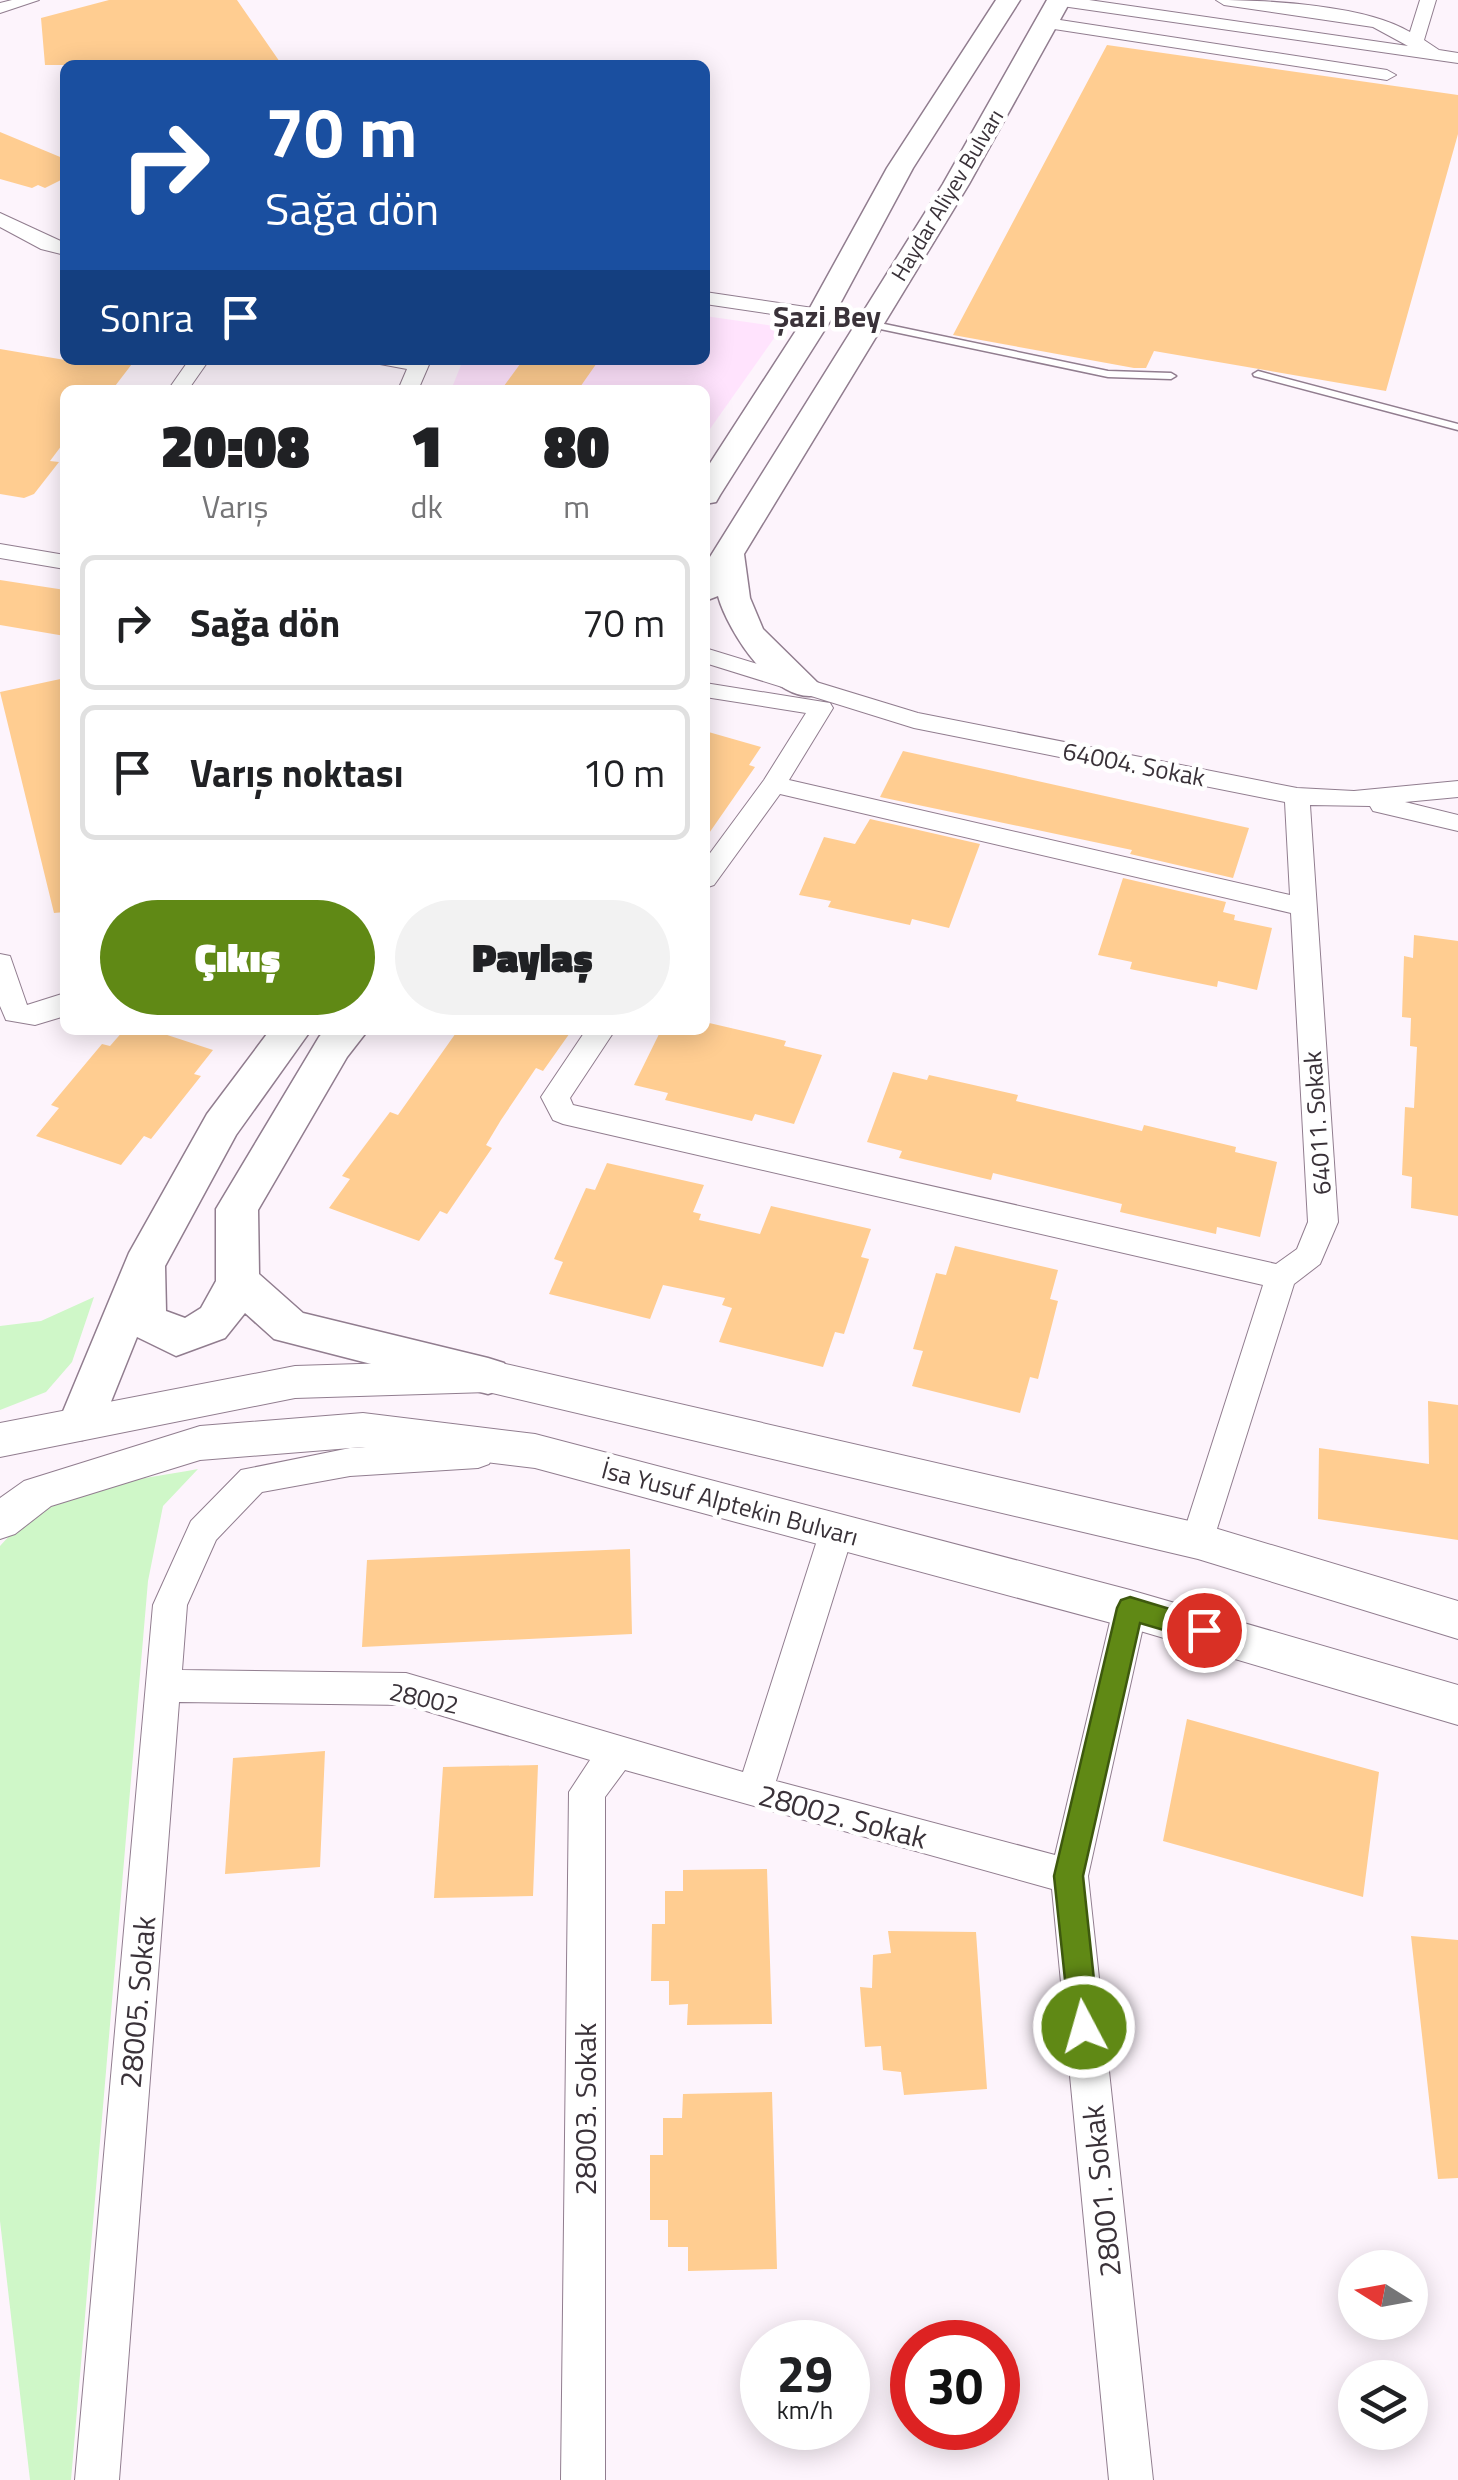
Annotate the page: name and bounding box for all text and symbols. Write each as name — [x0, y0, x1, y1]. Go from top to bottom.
text: 70 m — [265, 78, 418, 184]
icon: right — [100, 100, 230, 230]
street label: Haydar Aliyev Bulvarı — [882, 103, 1012, 287]
text: Sağa dön — [265, 174, 439, 242]
text: Sonra — [100, 289, 193, 347]
icon: arrive — [213, 290, 268, 345]
district label: Şazi Bey — [773, 293, 881, 339]
text: 20:08 — [160, 399, 310, 490]
text: 1 — [410, 399, 443, 490]
text: 80 — [544, 399, 610, 490]
text: Varış — [202, 482, 268, 530]
text: dk — [410, 482, 443, 530]
text: m — [563, 482, 590, 530]
text: Sağa dön — [190, 594, 340, 652]
text: 70 m — [582, 594, 665, 652]
icon: right — [105, 595, 160, 650]
street label: 64004. Sokak — [1060, 732, 1208, 796]
text: Varış noktası — [190, 744, 404, 802]
text: 10 m — [582, 744, 665, 802]
icon: arrive — [105, 745, 160, 800]
button: Çıkış — [100, 900, 375, 1015]
button: Paylaş — [395, 900, 670, 1015]
street label: 64011. Sokak — [1293, 1050, 1341, 1196]
street label: İsa Yusuf Alptekin Bulvarı — [597, 1450, 863, 1556]
pin — [1162, 1588, 1247, 1673]
icon: arrive — [1177, 1603, 1232, 1658]
street label: 28002 — [386, 1672, 462, 1724]
street label: 28002. Sokak — [754, 1771, 932, 1861]
street label: 28005. Sokak — [107, 1914, 167, 2090]
position arrow — [1032, 1975, 1136, 2079]
street label: 28003. Sokak — [562, 2023, 608, 2195]
street label: 28001. Sokak — [1069, 2103, 1133, 2279]
north arrow — [1338, 2250, 1428, 2340]
map controls — [1338, 2250, 1428, 2450]
speed limit sign: 30 — [890, 2320, 1020, 2450]
text: 29 — [777, 2335, 833, 2411]
button: layers — [1338, 2360, 1428, 2450]
text: km/h — [777, 2391, 833, 2429]

